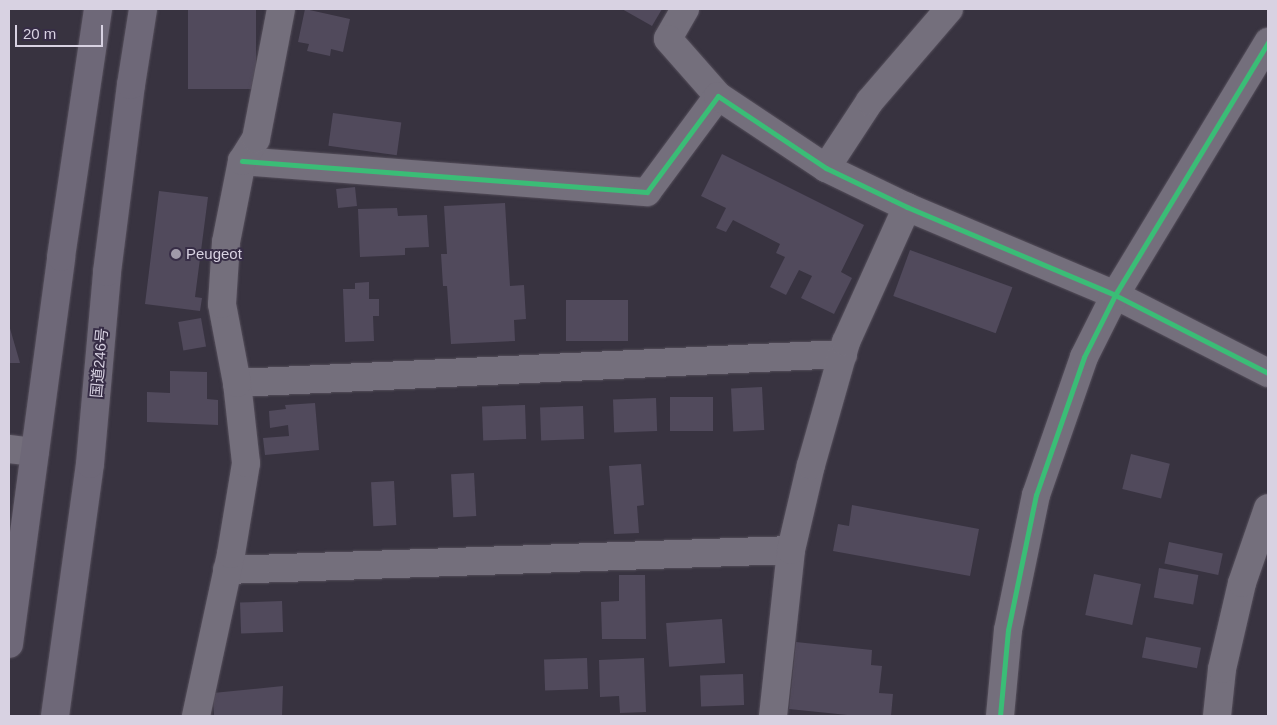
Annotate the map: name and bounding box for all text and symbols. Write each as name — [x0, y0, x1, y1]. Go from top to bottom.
scale bar — [18, 15, 105, 47]
text: 20 m — [23, 25, 56, 42]
place label: Peugeot — [186, 245, 242, 263]
marker: Peugeot — [170, 248, 182, 260]
street label: 国道246号 — [87, 327, 111, 399]

